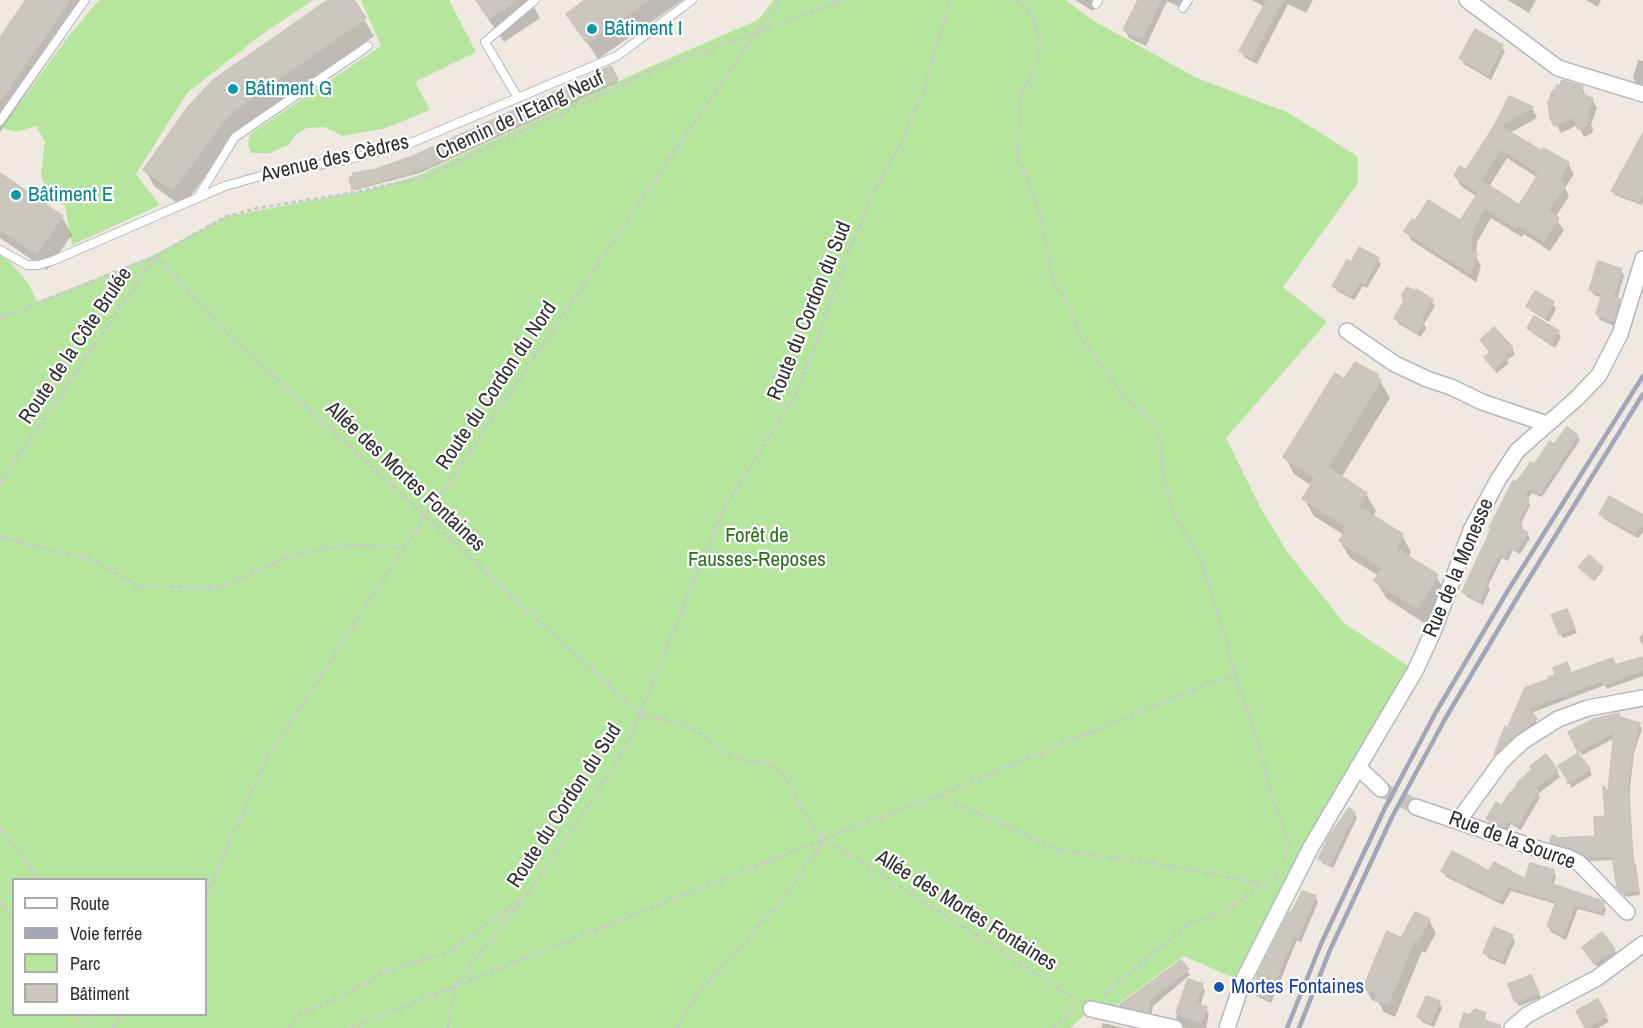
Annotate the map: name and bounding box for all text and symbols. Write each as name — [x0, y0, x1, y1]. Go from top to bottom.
place label: Bâtiment I — [604, 16, 682, 42]
marker: Bâtiment I — [585, 22, 599, 36]
street label: Chemin de l'Etang Neuf — [432, 66, 608, 166]
place label: Bâtiment G — [245, 76, 332, 102]
marker: Bâtiment G — [226, 82, 240, 96]
street label: Avenue des Cèdres — [259, 130, 411, 188]
place label: Bâtiment E — [28, 182, 113, 208]
marker: Bâtiment E — [9, 188, 23, 202]
street label: Route du Cordon du Sud — [763, 218, 857, 404]
street label: Route de la Côte Brulée — [14, 263, 138, 429]
street label: Route du Cordon du Nord — [431, 297, 563, 475]
street label: Allée des Mortes Fontaines — [320, 397, 490, 557]
street label: Rue de la Monesse — [1418, 495, 1500, 641]
park label: Forêt de Fausses-Reposes — [688, 523, 826, 573]
street label: Route du Cordon du Sud — [503, 719, 627, 893]
street label: Rue de la Source — [1445, 806, 1579, 876]
street label: Allée des Mortes Fontaines — [871, 845, 1061, 977]
legend — [12, 878, 207, 1016]
text: Route — [70, 891, 109, 916]
text: Voie ferrée — [70, 921, 142, 946]
text: Parc — [70, 951, 100, 976]
place label: Mortes Fontaines — [1231, 974, 1364, 1000]
marker: Mortes Fontaines — [1212, 980, 1226, 994]
text: Bâtiment — [70, 981, 129, 1006]

